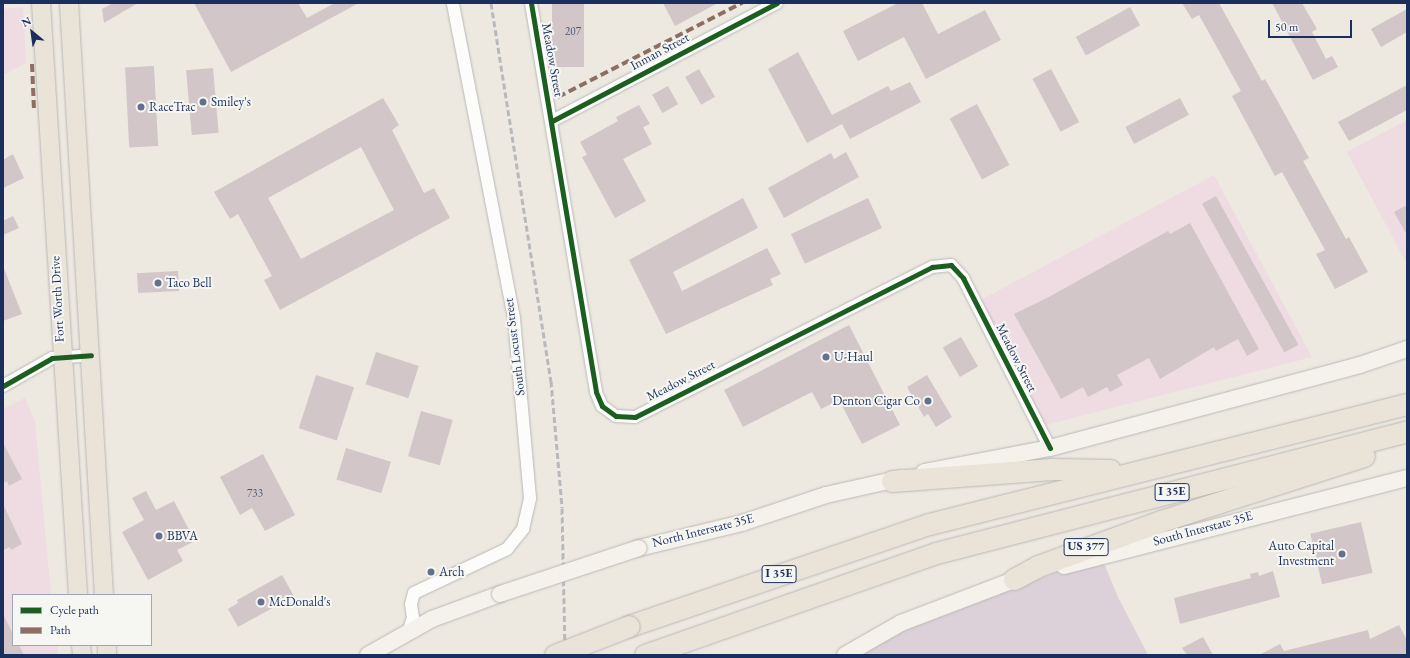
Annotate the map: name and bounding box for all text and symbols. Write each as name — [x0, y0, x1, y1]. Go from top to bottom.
north arrow — [12, 12, 52, 52]
scale bar — [1270, 12, 1354, 38]
text: N — [19, 13, 33, 30]
text: 50 m — [1275, 19, 1298, 35]
street label: Meadow Street — [538, 22, 566, 98]
house number: 207 — [565, 24, 581, 38]
street label: Inman Street — [628, 30, 692, 74]
place label: Smiley's — [211, 94, 251, 110]
marker: Smiley's — [198, 97, 208, 107]
place label: RaceTrac — [149, 99, 196, 115]
marker: RaceTrac — [136, 102, 146, 112]
street label: Fort Worth Drive — [48, 256, 68, 342]
place label: Taco Bell — [166, 275, 212, 291]
marker: Taco Bell — [153, 278, 163, 288]
street label: South Locust Street — [501, 297, 529, 397]
street label: Meadow Street — [992, 321, 1040, 395]
place label: U-Haul — [834, 349, 873, 365]
marker: U-Haul — [821, 352, 831, 362]
street label: Meadow Street — [644, 357, 718, 405]
place label: Denton Cigar Co — [832, 393, 920, 409]
marker: Denton Cigar Co — [923, 396, 933, 406]
road number: I 35E — [1154, 482, 1190, 502]
house number: 733 — [247, 486, 263, 500]
street label: South Interstate 35E — [1151, 508, 1255, 550]
street label: North Interstate 35E — [651, 511, 755, 551]
place label: BBVA — [167, 528, 198, 544]
marker: BBVA — [154, 531, 164, 541]
road number: US 377 — [1063, 537, 1109, 557]
place label: Auto Capital Investment — [1268, 539, 1334, 570]
marker: Auto Capital Investment — [1337, 549, 1347, 559]
place label: Arch — [439, 564, 464, 580]
road number: I 35E — [761, 564, 797, 584]
marker: Arch — [426, 567, 436, 577]
legend — [12, 594, 152, 646]
place label: McDonald's — [269, 594, 331, 610]
marker: McDonald's — [256, 597, 266, 607]
text: Cycle path — [50, 602, 99, 618]
text: Path — [50, 622, 71, 638]

